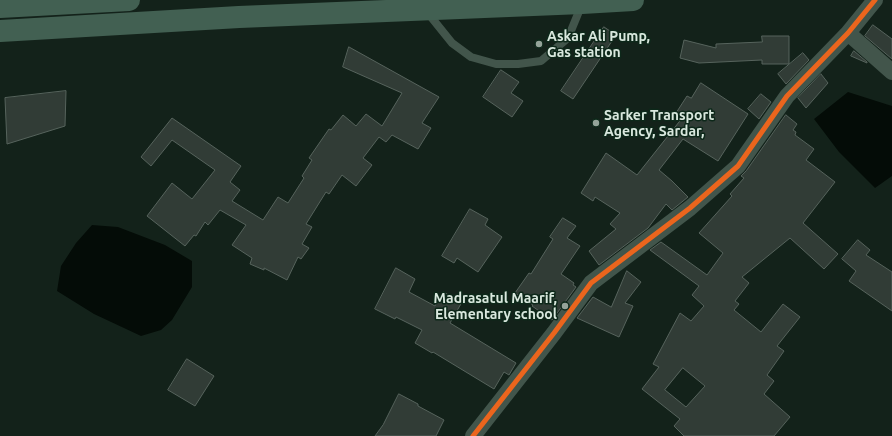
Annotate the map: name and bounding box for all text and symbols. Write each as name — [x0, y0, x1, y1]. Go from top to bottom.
place label: Askar Ali Pump, Gas station — [547, 28, 650, 60]
marker: Askar Ali Pump, Gas station — [534, 39, 544, 49]
place label: Sarker Transport Agency, Sardar, — [604, 107, 714, 140]
marker: Sarker Transport Agency, Sardar, — [591, 118, 601, 128]
place label: Madrasatul Maarif, Elementary school — [434, 290, 557, 322]
marker: Madrasatul Maarif, Elementary school — [560, 301, 570, 311]

